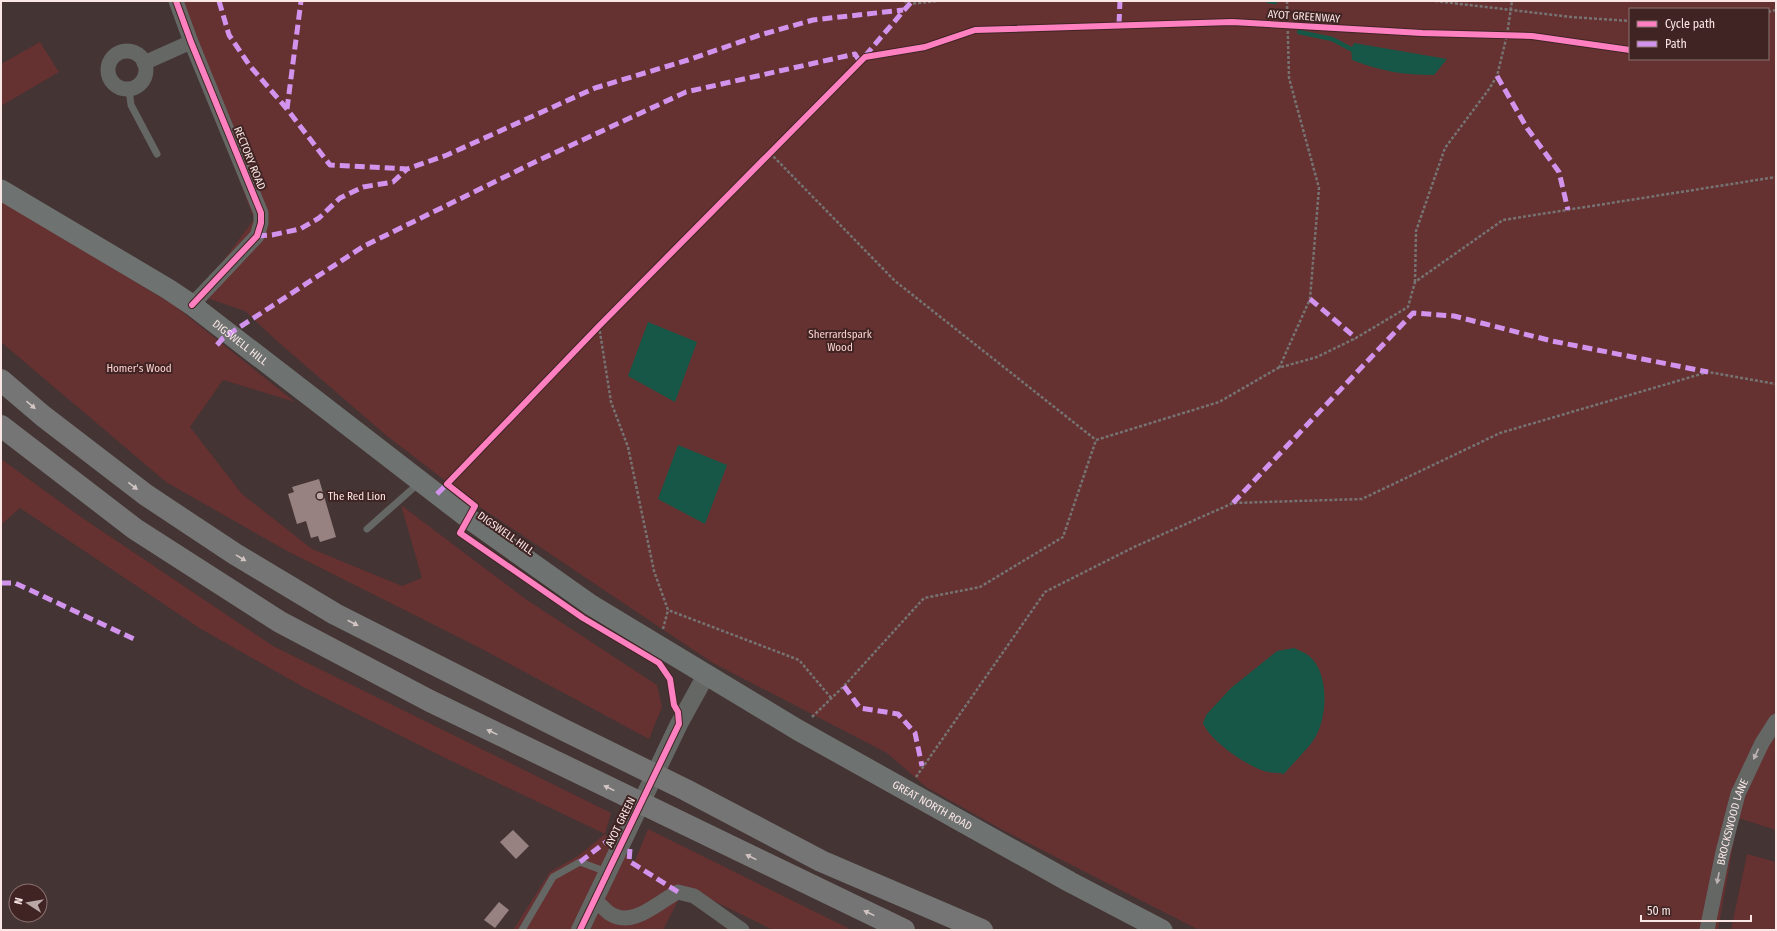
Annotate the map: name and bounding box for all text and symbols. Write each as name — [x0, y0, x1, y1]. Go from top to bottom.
street label: AYOT GREENWAY — [1267, 7, 1341, 26]
legend — [1629, 8, 1769, 60]
text: Cycle path — [1665, 17, 1715, 31]
text: Path — [1665, 37, 1687, 51]
street label: RECTORY ROAD — [231, 125, 268, 192]
street label: DIGSWELL HILL — [210, 317, 270, 368]
park label: Sherrardspark Wood — [808, 328, 873, 354]
park label: Homer's Wood — [106, 362, 172, 375]
one-way arrow — [25, 401, 36, 410]
one-way arrow — [128, 481, 139, 490]
place label: The Red Lion — [328, 490, 386, 503]
marker: The Red Lion — [315, 491, 325, 501]
street label: DIGSWELL HILL — [475, 509, 537, 558]
one-way arrow — [236, 554, 246, 562]
one-way arrow — [348, 620, 359, 626]
one-way arrow — [486, 729, 498, 735]
one-way arrow — [1753, 749, 1759, 760]
street label: BROCKSWOOD LANE — [1714, 777, 1751, 866]
street label: GREAT NORTH ROAD — [890, 778, 974, 833]
one-way arrow — [603, 785, 615, 792]
street label: AYOT GREEN — [603, 795, 638, 849]
one-way arrow — [746, 854, 757, 860]
one-way arrow — [1715, 872, 1721, 884]
north arrow — [8, 883, 48, 923]
text: N — [12, 896, 26, 906]
scale bar — [1641, 897, 1751, 923]
text: 50 m — [1647, 904, 1671, 918]
one-way arrow — [863, 910, 874, 916]

